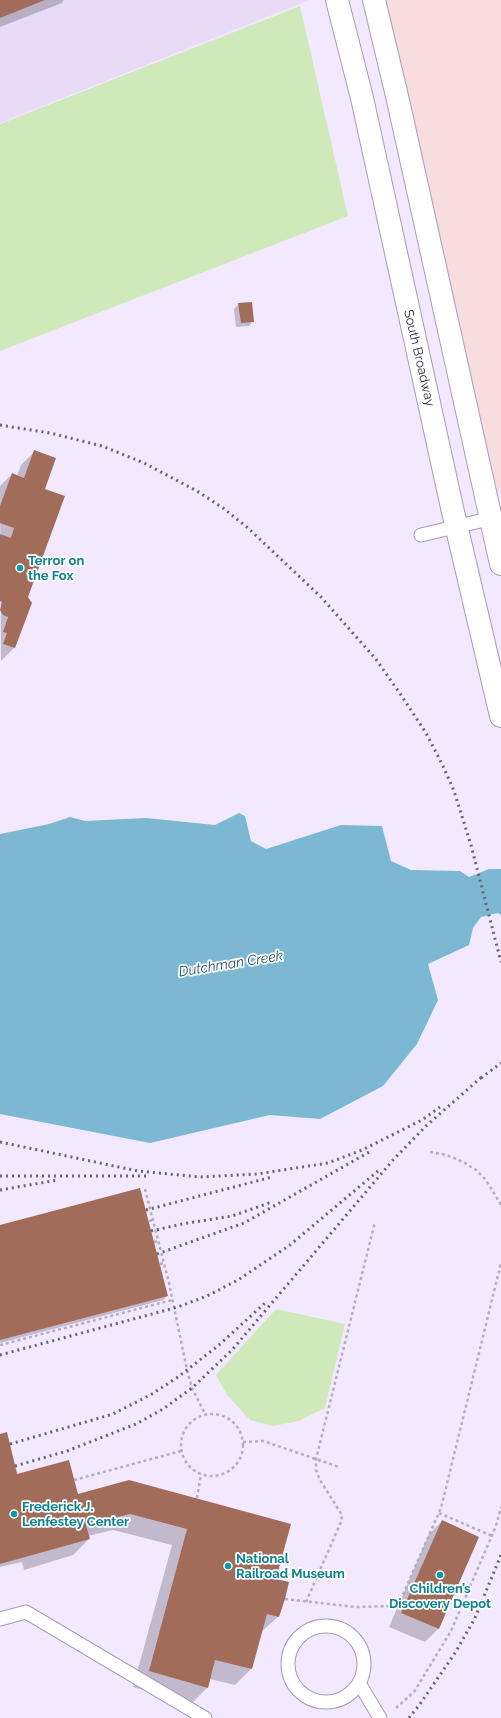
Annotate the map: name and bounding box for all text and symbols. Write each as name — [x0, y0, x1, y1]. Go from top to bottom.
street label: South Broadway — [400, 308, 438, 408]
place label: Terror on the Fox — [28, 553, 84, 584]
marker: Terror on the Fox — [15, 563, 25, 573]
water label: Dutchman Creek — [178, 947, 284, 981]
place label: Frederick J. Lenfestey Center — [22, 1499, 129, 1530]
marker: Frederick J. Lenfestey Center — [9, 1509, 19, 1519]
place label: National Railroad Museum — [236, 1551, 345, 1582]
marker: National Railroad Museum — [223, 1561, 233, 1571]
marker: Children’s Discovery Depot — [435, 1570, 445, 1580]
place label: Children’s Discovery Depot — [389, 1581, 491, 1612]

